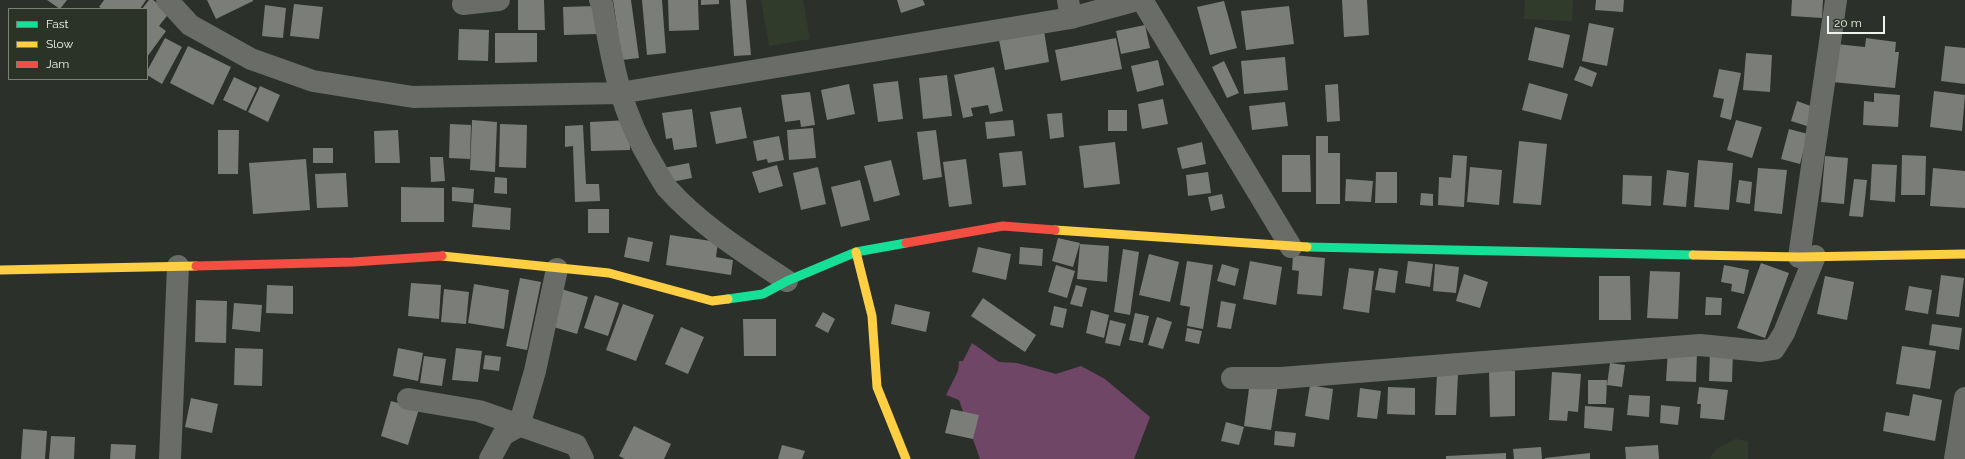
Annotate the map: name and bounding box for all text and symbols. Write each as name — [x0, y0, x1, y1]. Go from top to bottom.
legend — [8, 8, 148, 80]
scale bar — [1829, 8, 1887, 34]
text: 20 m — [1834, 16, 1862, 30]
text: Fast — [46, 17, 69, 31]
text: Slow — [46, 37, 73, 51]
text: Jam — [46, 57, 69, 71]

